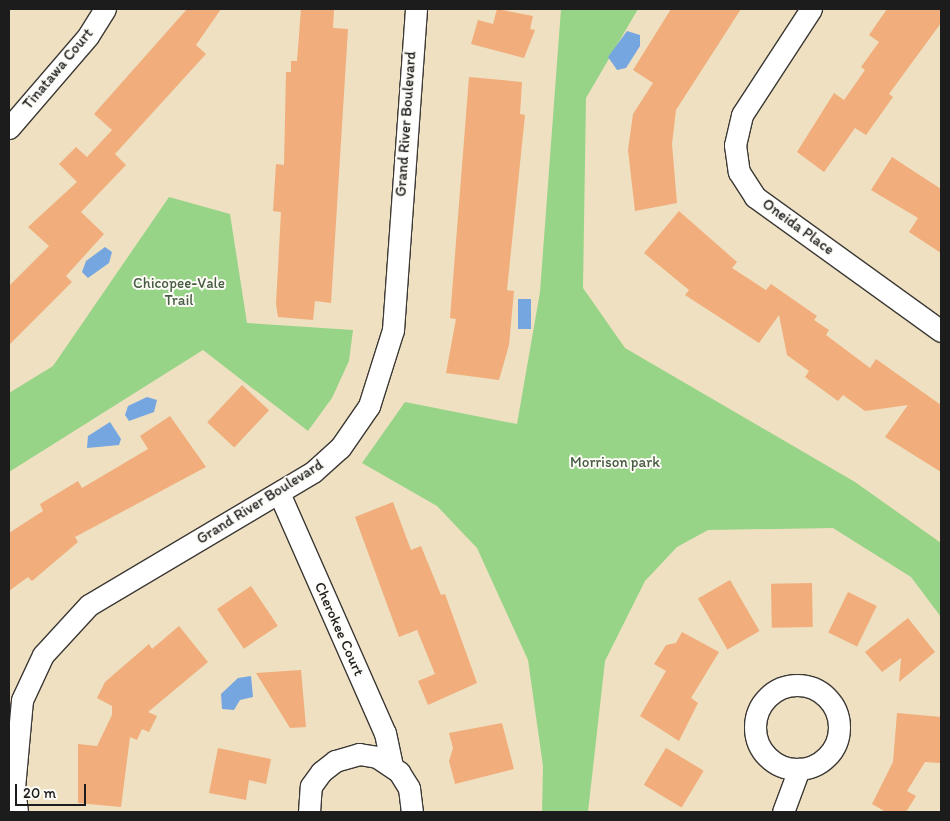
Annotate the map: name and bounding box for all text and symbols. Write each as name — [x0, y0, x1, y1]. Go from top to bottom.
street label: Tinatawa Court — [19, 25, 97, 113]
street label: Grand River Boulevard — [392, 51, 420, 197]
street label: Oneida Place — [759, 195, 837, 259]
park label: Chicopee-Vale Trail — [133, 274, 225, 309]
park label: Morrison park — [570, 454, 660, 472]
street label: Grand River Boulevard — [193, 456, 327, 548]
street label: Cherokee Court — [310, 579, 368, 679]
scale bar — [18, 774, 89, 806]
text: 20 m — [23, 784, 56, 802]

